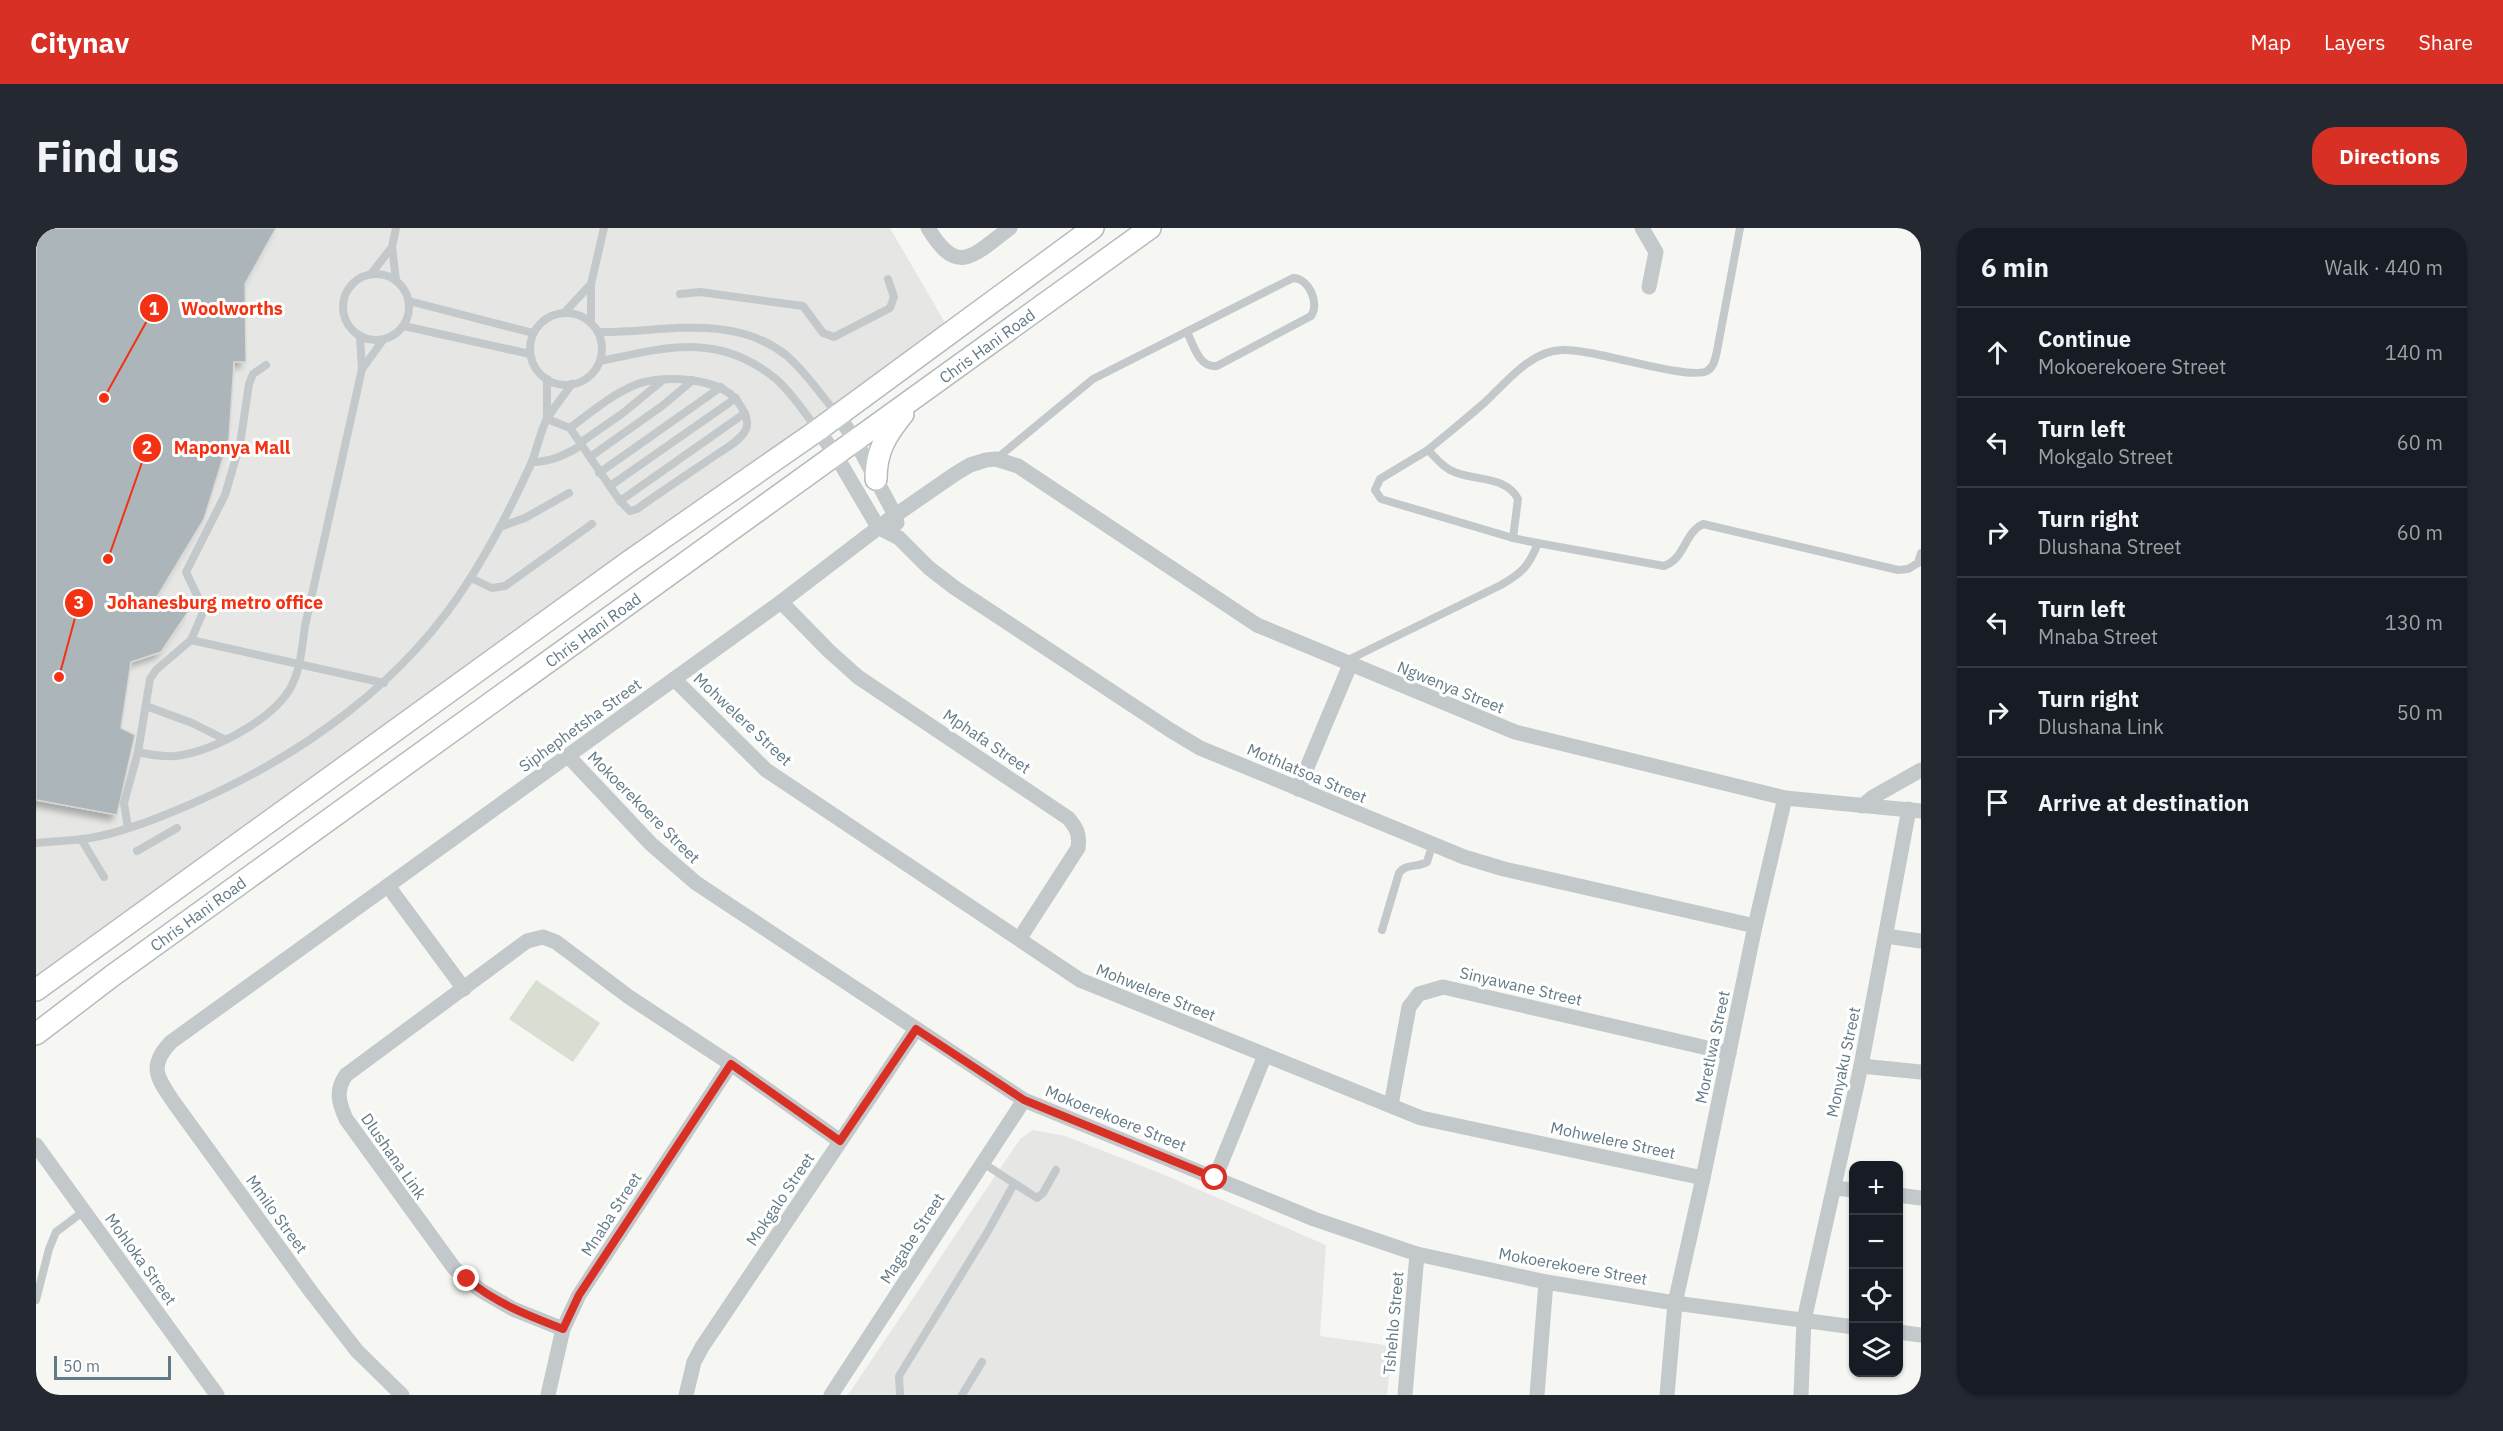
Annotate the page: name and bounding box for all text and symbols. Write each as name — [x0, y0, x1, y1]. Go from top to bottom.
text: Citynav — [30, 24, 129, 61]
text: Map — [2251, 28, 2291, 56]
text: Layers — [2324, 28, 2386, 56]
text: Share — [2419, 28, 2473, 56]
button: Directions — [2312, 127, 2467, 185]
text: Find us — [36, 129, 179, 184]
text: 6 min — [1981, 250, 2049, 284]
text: Walk · 440 m — [2325, 254, 2443, 281]
callout: Woolworths — [139, 290, 295, 326]
text: 1 — [149, 297, 160, 320]
text: Woolworths — [181, 297, 283, 320]
street label: Chris Hani Road — [935, 304, 1039, 388]
text: Continue — [2038, 324, 2131, 353]
icon: ahead — [1981, 336, 2014, 369]
text: 140 m — [2385, 339, 2443, 366]
text: Mokoerekoere Street — [2038, 353, 2226, 380]
text: Turn left — [2038, 414, 2126, 443]
icon: left — [1981, 426, 2014, 459]
text: 60 m — [2397, 429, 2443, 456]
callout: Maponya Mall — [132, 430, 302, 466]
text: 2 — [142, 436, 152, 459]
text: Maponya Mall — [174, 436, 291, 459]
text: Mokgalo Street — [2038, 443, 2173, 470]
text: Turn right — [2038, 504, 2139, 533]
icon: right — [1981, 516, 2014, 549]
text: 60 m — [2397, 519, 2443, 546]
text: Dlushana Street — [2038, 533, 2182, 560]
callout: Johanesburg metro office — [64, 585, 335, 621]
street label: Chris Hani Road — [541, 588, 645, 672]
text: 3 — [74, 591, 84, 614]
text: Johanesburg metro office — [107, 591, 323, 614]
text: Turn left — [2038, 594, 2126, 623]
icon: left — [1981, 606, 2014, 639]
text: 130 m — [2385, 609, 2443, 636]
text: Mnaba Street — [2038, 623, 2158, 650]
street label: Ngwenya Street — [1395, 656, 1507, 718]
street label: Mohwelere Street — [690, 668, 796, 770]
street label: Siphephetsha Street — [515, 674, 645, 776]
text: Turn right — [2038, 684, 2139, 713]
icon: right — [1981, 696, 2014, 729]
text: 50 m — [2397, 699, 2443, 726]
street label: Mphafa Street — [939, 704, 1035, 778]
text: Dlushana Link — [2038, 713, 2164, 740]
street label: Mothlatsoa Street — [1244, 739, 1370, 807]
street label: Mokoerekoere Street — [584, 747, 704, 867]
icon: arrive — [1981, 786, 2014, 819]
text: Arrive at destination — [2038, 788, 2249, 817]
street label: Chris Hani Road — [146, 872, 250, 956]
street label: Mohwelere Street — [1093, 959, 1219, 1025]
street label: Sinyawane Street — [1458, 962, 1584, 1010]
street label: Moretlwa Street — [1690, 989, 1734, 1105]
street label: Monyaku Street — [1822, 1005, 1864, 1119]
street label: Mokoerekoere Street — [1042, 1081, 1190, 1155]
street label: Dlushana Link — [357, 1109, 431, 1203]
street label: Mohwelere Street — [1549, 1117, 1677, 1163]
street label: Mokgalo Street — [741, 1149, 819, 1249]
map controls — [1849, 1161, 1903, 1377]
button: + — [1849, 1161, 1903, 1215]
route start — [1201, 1164, 1227, 1190]
street label: Mnaba Street — [576, 1168, 646, 1260]
street label: Mmilo Street — [242, 1171, 312, 1257]
street label: Magabe Street — [875, 1189, 949, 1287]
street label: Mohloka Street — [101, 1209, 181, 1309]
button: − — [1849, 1215, 1903, 1269]
street label: Mokoerekoere Street — [1497, 1243, 1649, 1289]
route end — [453, 1265, 479, 1291]
button: locate — [1849, 1269, 1903, 1323]
street label: Tshehlo Street — [1379, 1270, 1407, 1376]
button: layers — [1849, 1323, 1903, 1377]
scale bar — [54, 1353, 171, 1380]
text: 50 m — [63, 1356, 100, 1376]

